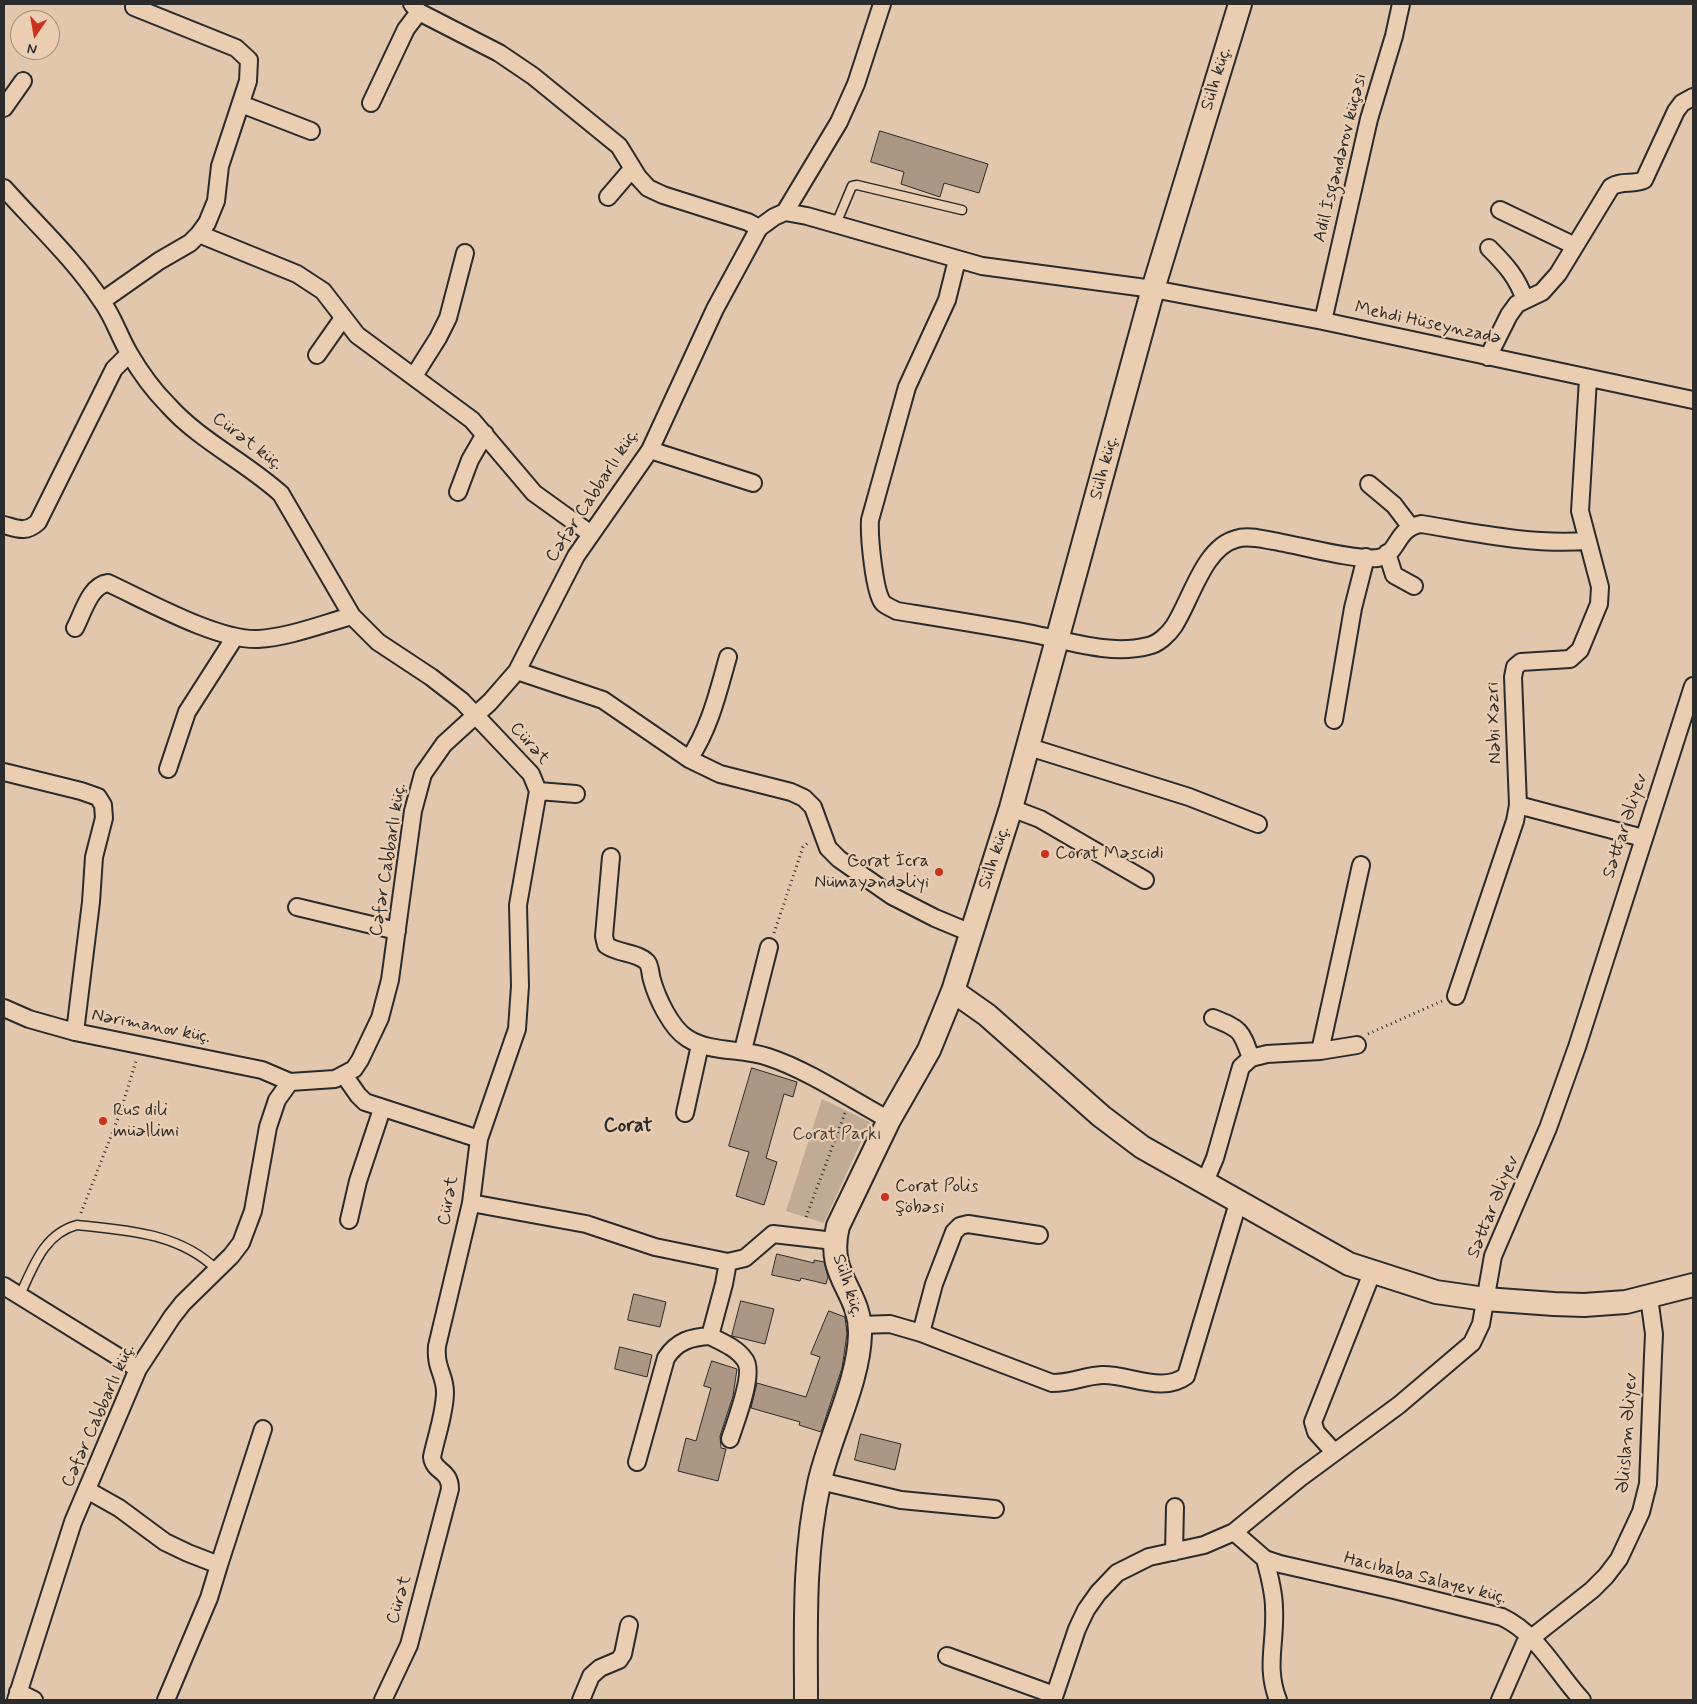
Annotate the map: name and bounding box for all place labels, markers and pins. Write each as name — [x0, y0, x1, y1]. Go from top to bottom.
place label: Corat Məscidi — [1055, 843, 1164, 865]
marker: Corat Məscidi — [1039, 848, 1051, 860]
place label: Corat İcra Nümayəndəliyi — [814, 851, 929, 894]
marker: Corat İcra Nümayəndəliyi — [933, 866, 945, 878]
place label: Rus dili müəllimi — [113, 1100, 179, 1142]
marker: Rus dili müəllimi — [97, 1115, 109, 1127]
place label: Corat Polis Şöbəsi — [895, 1176, 979, 1218]
marker: Corat Polis Şöbəsi — [879, 1191, 891, 1203]

